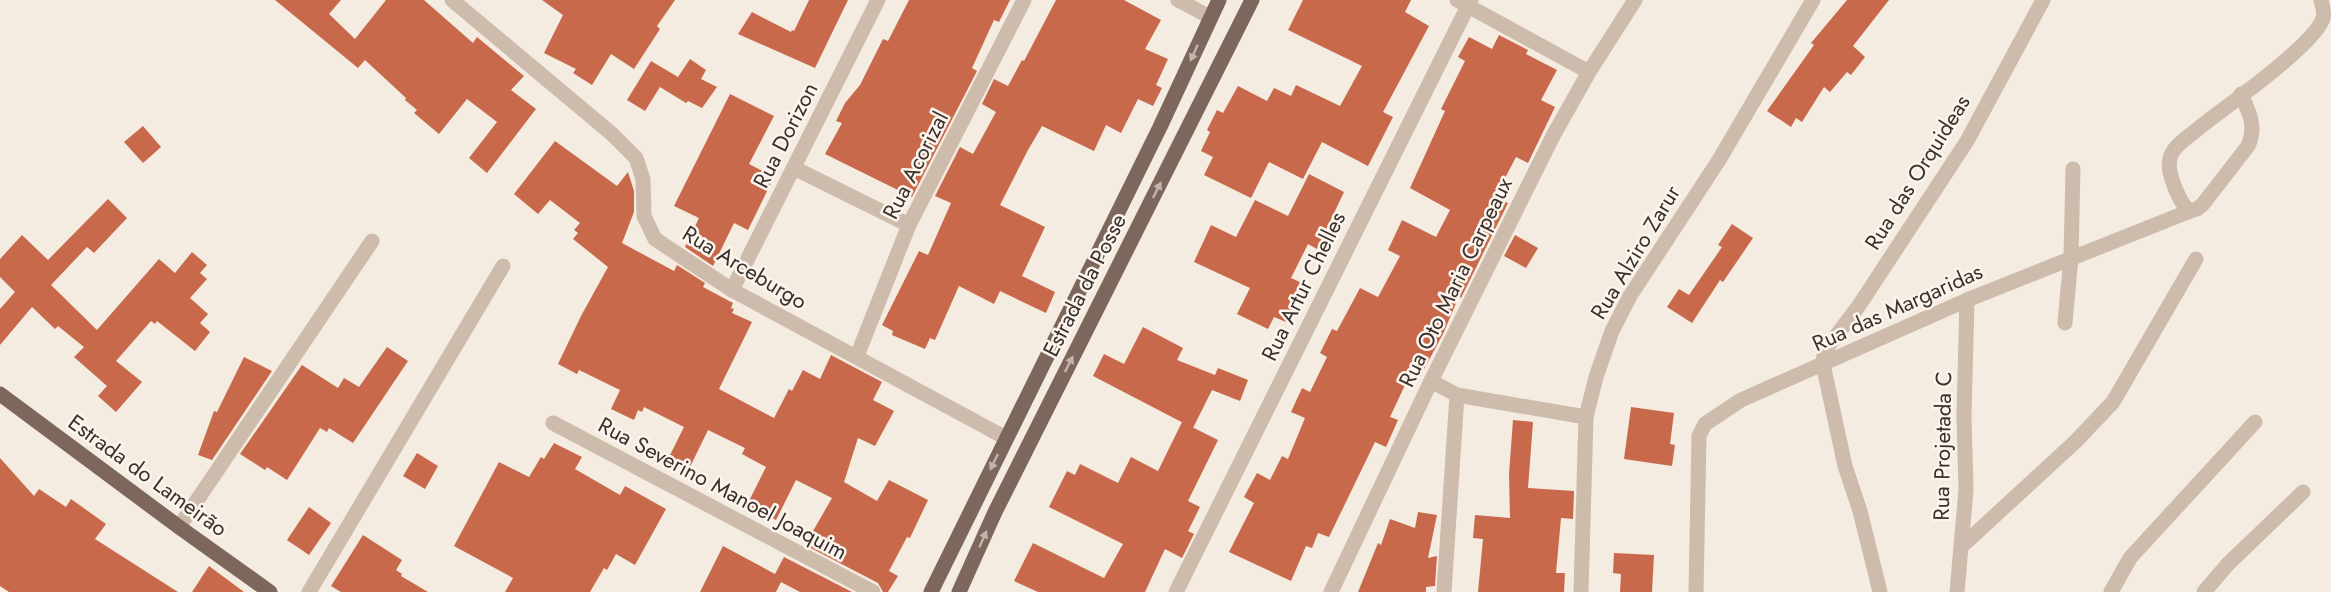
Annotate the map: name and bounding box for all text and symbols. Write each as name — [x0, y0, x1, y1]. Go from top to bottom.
one-way arrow — [1189, 44, 1198, 61]
street label: Rua Dorizon — [745, 77, 825, 193]
street label: Rua das Orquideas — [1856, 88, 1978, 256]
street label: Rua Acorizal — [874, 106, 956, 224]
street label: Rua Oto Maria Carpeaux — [1390, 171, 1520, 392]
street label: Rua Alziro Zarur — [1582, 178, 1688, 325]
one-way arrow — [1152, 181, 1161, 198]
street label: Rua Artur Chelles — [1253, 206, 1353, 366]
street label: Estrada da Posse — [1034, 208, 1134, 362]
street label: Rua Arceburgo — [677, 217, 813, 317]
street label: Rua das Margaridas — [1807, 255, 1988, 359]
one-way arrow — [1065, 355, 1074, 372]
street label: Rua Projetada C — [1925, 371, 1959, 521]
street label: Estrada do Lameirão — [62, 406, 234, 544]
street label: Rua Severino Manoel Joaquim — [593, 409, 853, 567]
one-way arrow — [989, 453, 999, 470]
one-way arrow — [978, 529, 988, 547]

